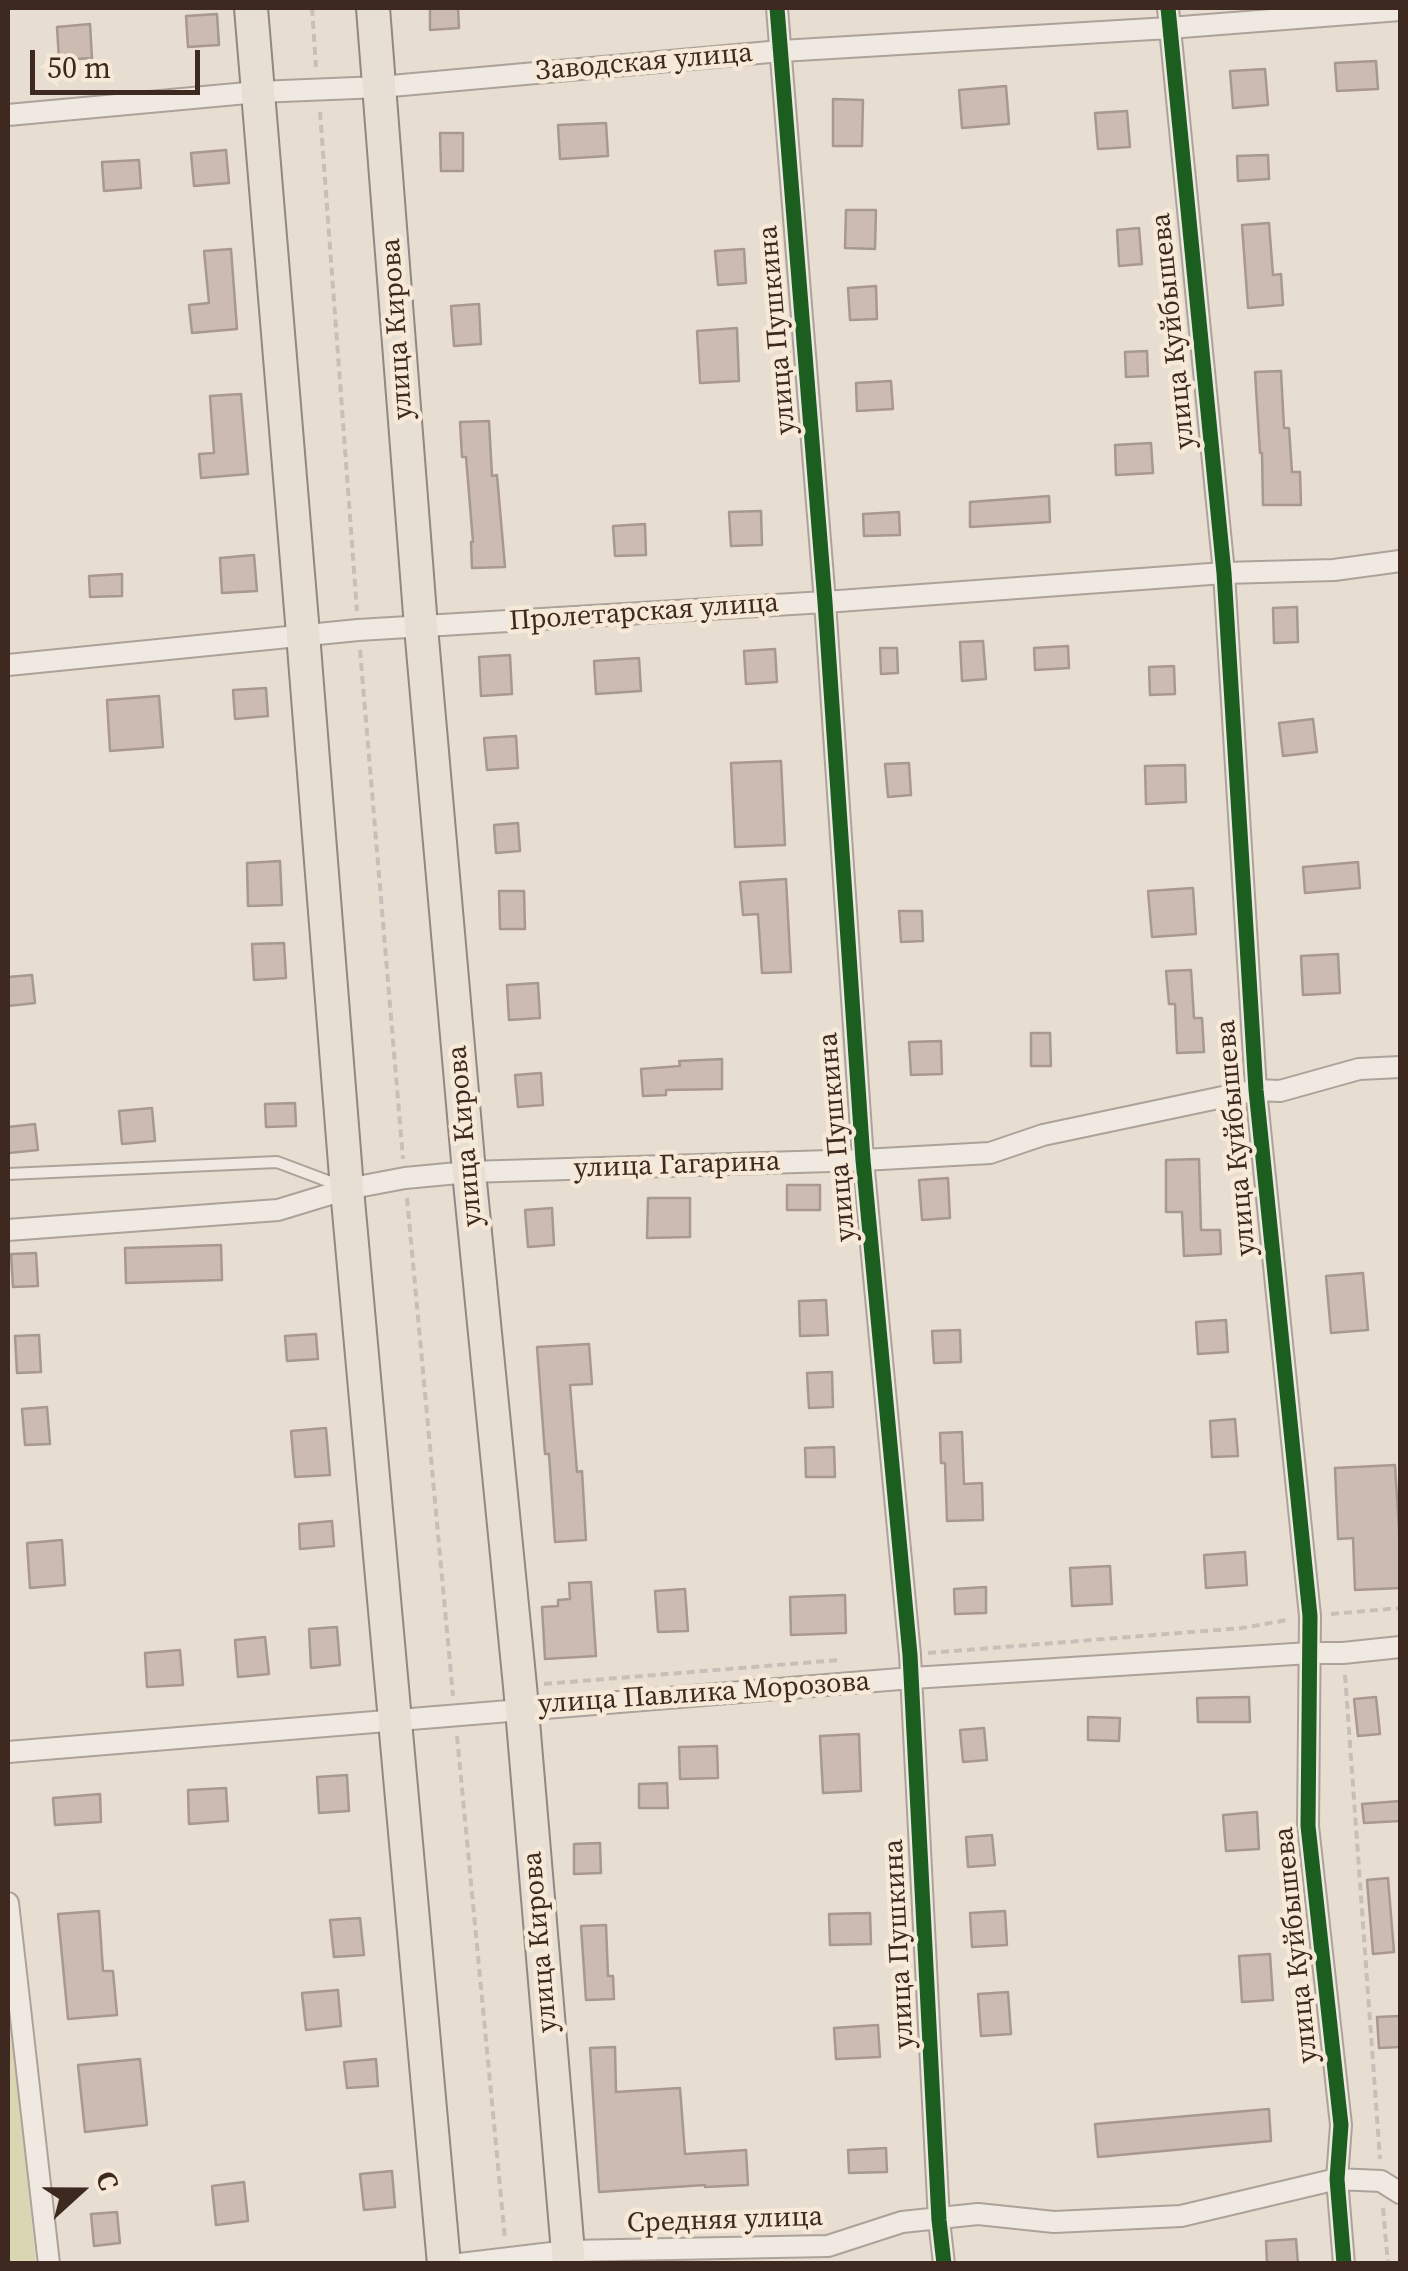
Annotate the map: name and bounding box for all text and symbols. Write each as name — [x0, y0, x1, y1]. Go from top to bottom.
scale bar — [35, 30, 205, 92]
street label: Заводская улица — [534, 37, 754, 89]
text: 50 m — [47, 47, 111, 88]
street label: улица Куйбышева — [1145, 211, 1203, 451]
street label: улица Пушкина — [752, 224, 804, 436]
street label: улица Кирова — [375, 237, 421, 421]
street label: Пролетарская улица — [508, 587, 780, 639]
street label: улица Куйбышева — [1210, 1018, 1264, 1258]
street label: улица Пушкина — [812, 1031, 864, 1243]
street label: улица Кирова — [441, 1044, 491, 1228]
street label: улица Гагарина — [573, 1146, 781, 1186]
street label: улица Павлика Морозова — [537, 1666, 871, 1722]
street label: улица Куйбышева — [1268, 1825, 1326, 2065]
street label: улица Пушкина — [878, 1838, 922, 2050]
street label: улица Кирова — [516, 1850, 566, 2034]
north arrow — [30, 2141, 130, 2241]
text: С — [87, 2165, 129, 2195]
street label: Средняя улица — [626, 2201, 824, 2241]

